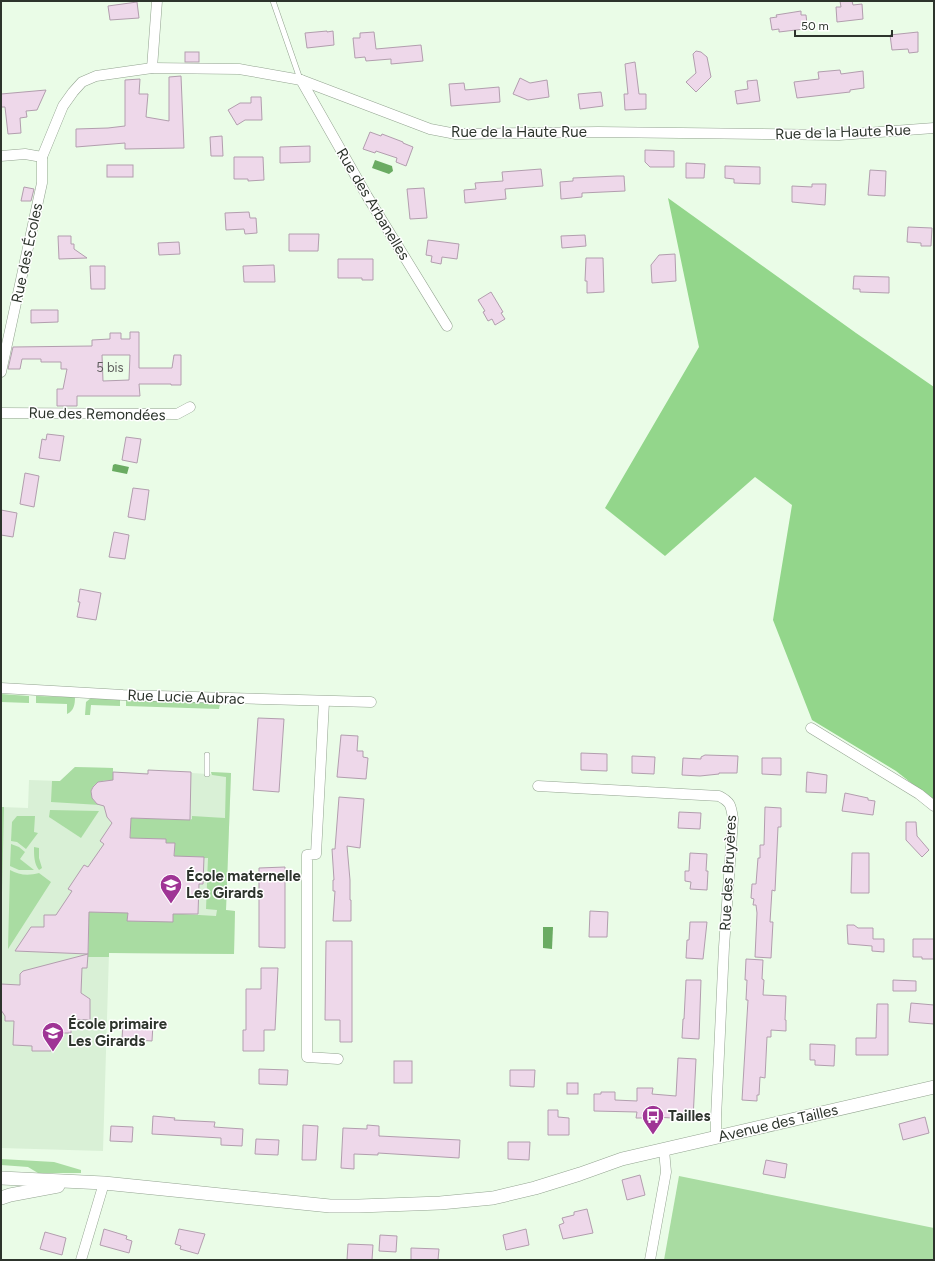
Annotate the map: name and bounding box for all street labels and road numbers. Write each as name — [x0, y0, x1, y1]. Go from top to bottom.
street label: Rue de la Haute Rue — [775, 121, 911, 143]
street label: Rue de la Haute Rue — [451, 123, 587, 141]
street label: Rue des Arbanelles — [332, 145, 414, 263]
street label: Rue des Écoles — [8, 201, 46, 305]
street label: Rue des Remondées — [28, 404, 166, 424]
street label: Rue Lucie Aubrac — [127, 686, 245, 708]
street label: Rue des Bruyères — [716, 815, 740, 931]
street label: Avenue des Tailles — [716, 1100, 840, 1146]

